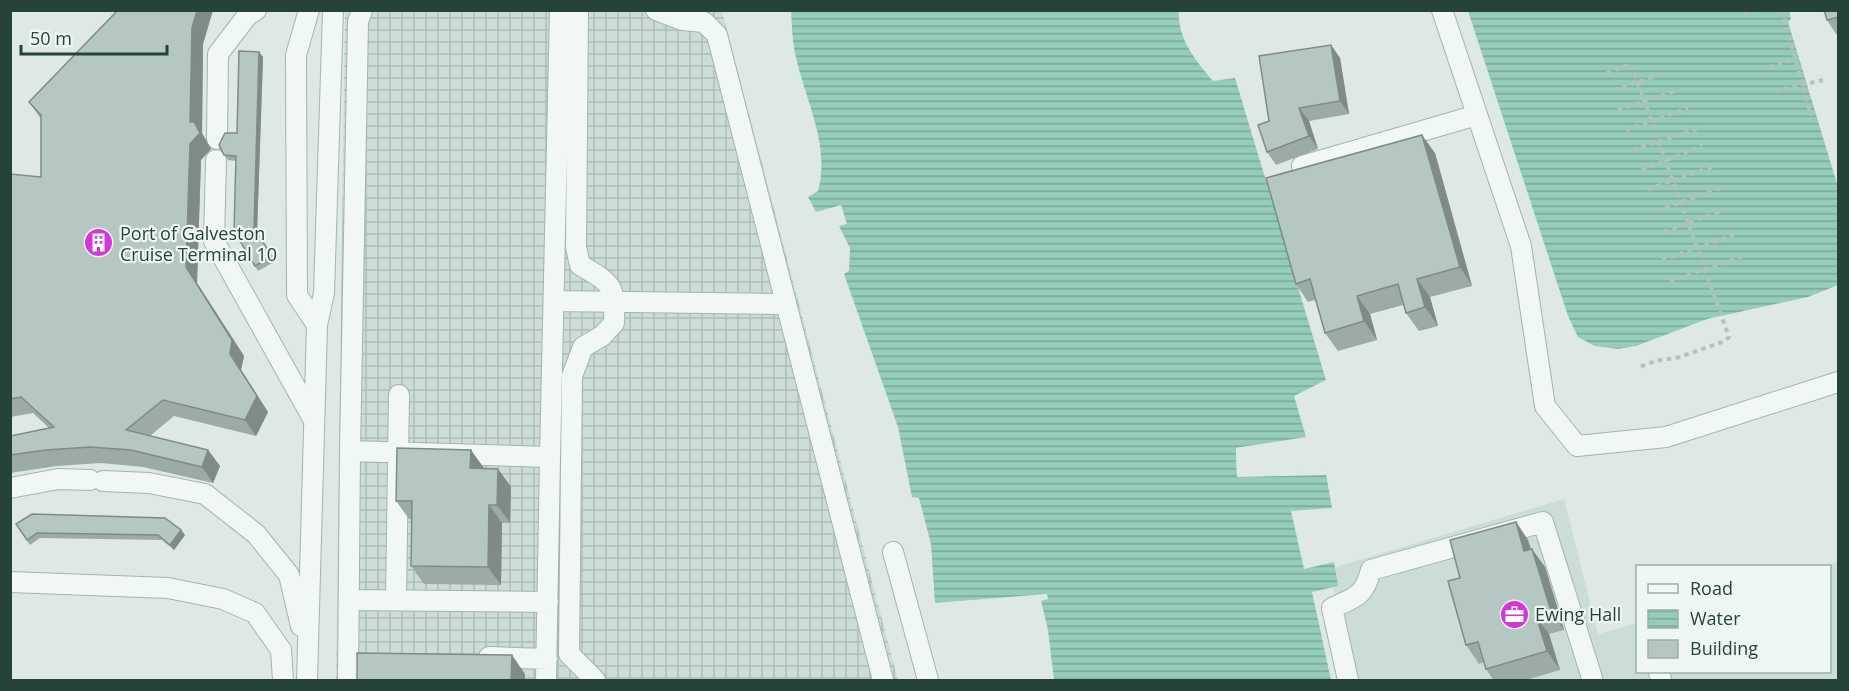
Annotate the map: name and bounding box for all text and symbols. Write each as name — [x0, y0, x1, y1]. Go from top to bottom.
scale bar — [21, 18, 166, 56]
text: 50 m — [30, 26, 72, 50]
place label: Port of Galveston Cruise Terminal 10 — [120, 221, 277, 266]
building icon: Port of Galveston Cruise Terminal 10 — [83, 227, 115, 259]
legend — [1636, 565, 1831, 673]
text: Road — [1690, 576, 1733, 600]
office icon: Ewing Hall — [1498, 598, 1530, 630]
place label: Ewing Hall — [1535, 602, 1621, 626]
text: Water — [1690, 606, 1741, 630]
text: Building — [1690, 636, 1758, 660]

